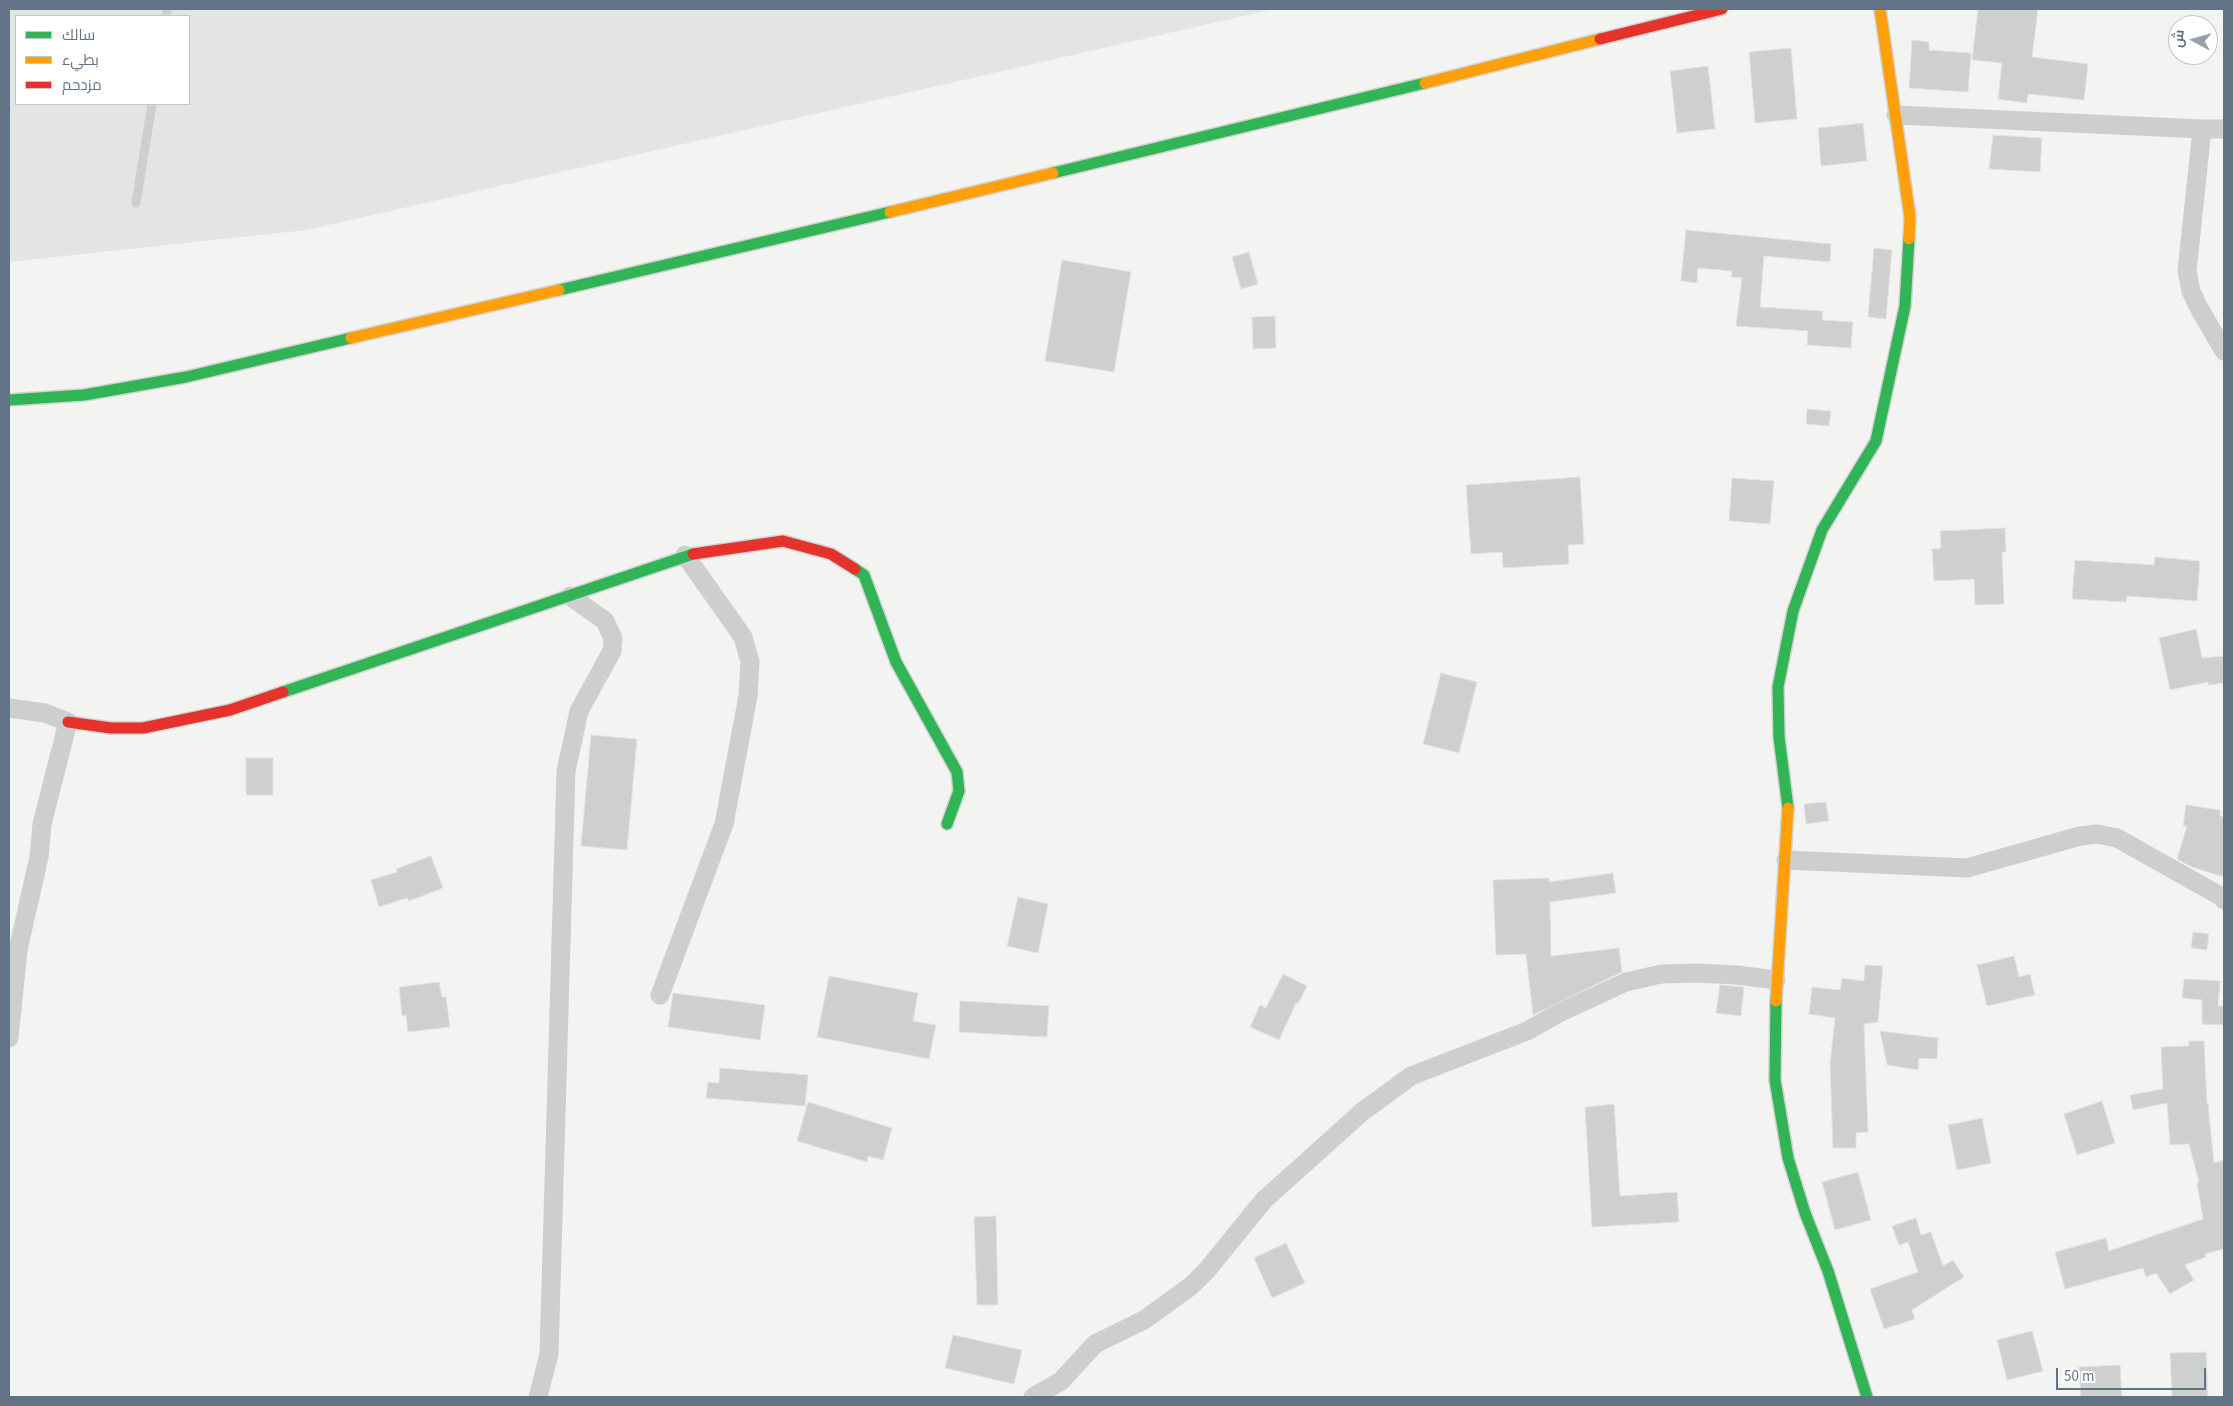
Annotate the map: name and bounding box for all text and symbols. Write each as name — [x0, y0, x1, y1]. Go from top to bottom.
legend — [15, 15, 190, 105]
north arrow — [2168, 15, 2218, 65]
text: سالك — [62, 25, 95, 46]
text: ش — [2168, 29, 2190, 49]
text: بطيء — [62, 50, 99, 71]
text: مزدحم — [62, 75, 102, 96]
scale bar — [2058, 1358, 2208, 1390]
text: 50 m — [2064, 1366, 2094, 1387]

